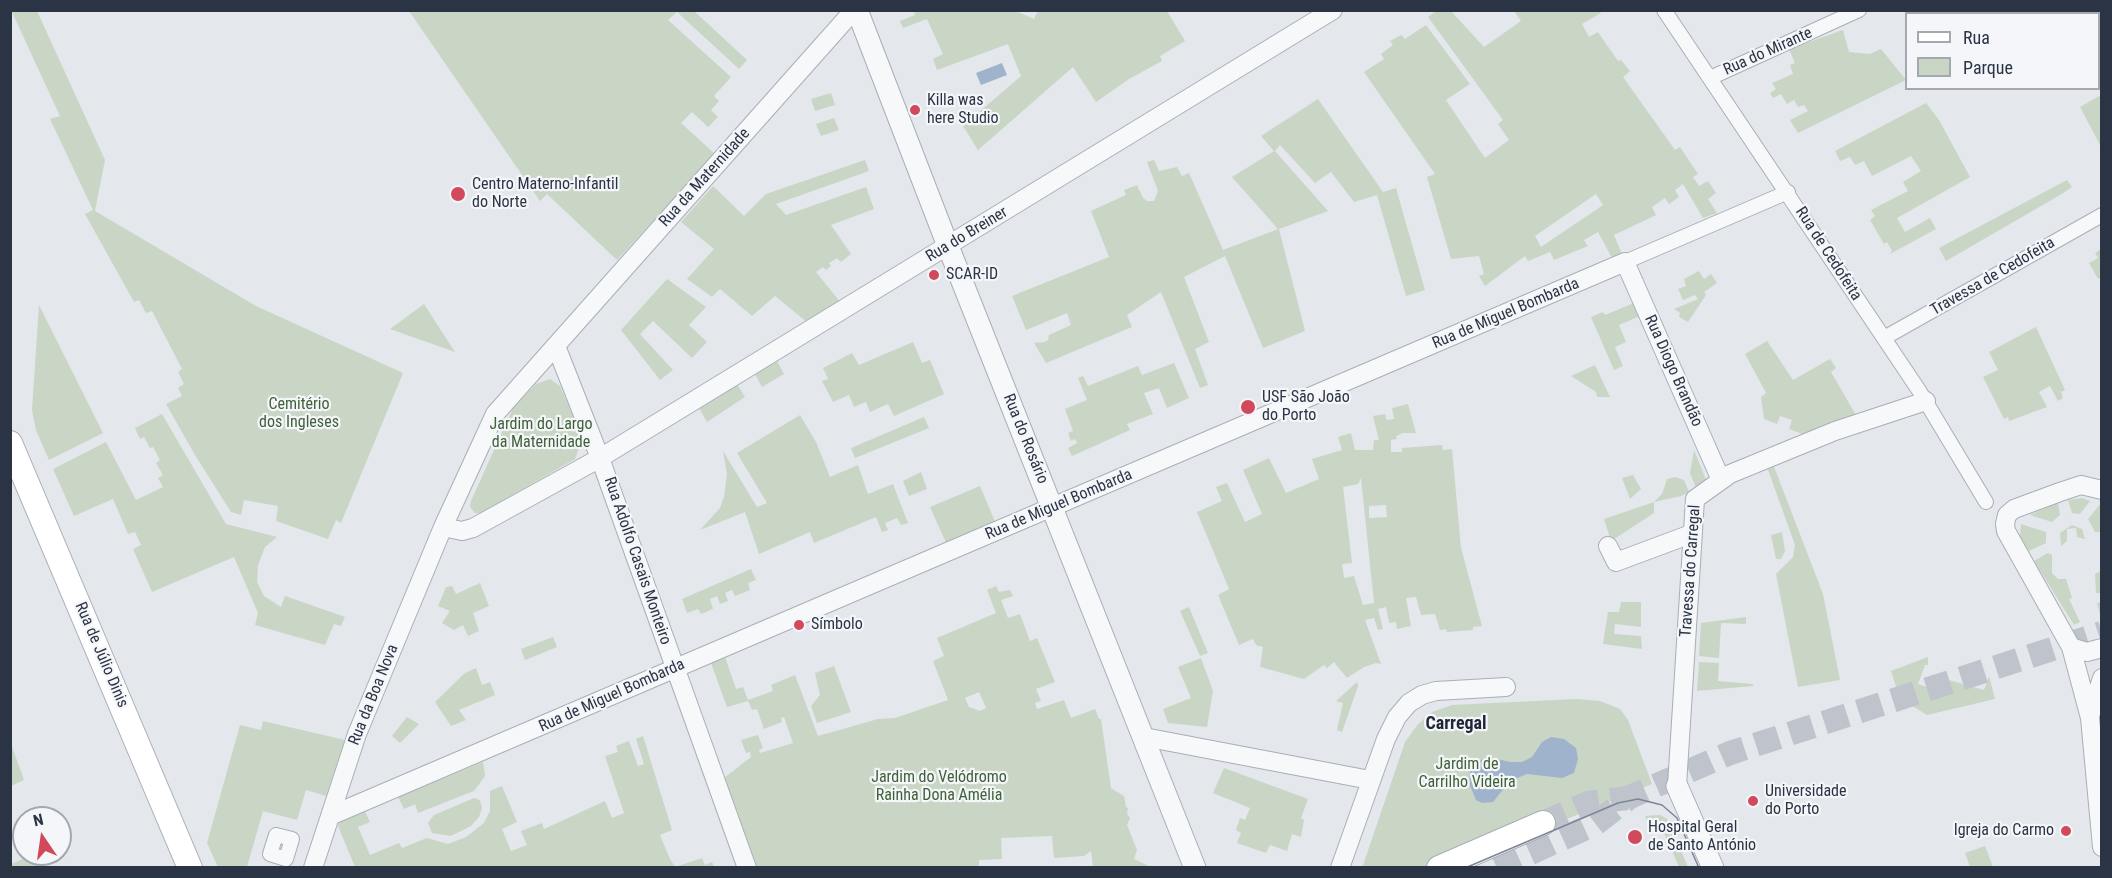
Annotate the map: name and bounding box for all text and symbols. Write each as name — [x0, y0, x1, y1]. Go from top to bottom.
legend — [1905, 12, 2100, 90]
street label: Rua do Mirante — [1721, 24, 1815, 80]
text: Rua — [1963, 27, 1990, 48]
text: Parque — [1963, 57, 2013, 78]
place label: Killa was here Studio — [927, 91, 999, 129]
marker: Killa was here Studio — [908, 103, 922, 117]
street label: Rua da Maternidade — [656, 125, 754, 231]
place label: Centro Materno-Infantil do Norte — [472, 175, 618, 213]
marker: Centro Materno-Infantil do Norte — [449, 185, 467, 203]
street label: Rua do Breiner — [923, 203, 1011, 267]
street label: Rua de Cedofeita — [1791, 204, 1865, 304]
street label: Travessa de Cedofeita — [1928, 234, 2058, 320]
place label: SCAR-ID — [946, 265, 998, 285]
marker: SCAR-ID — [927, 268, 941, 282]
street label: Rua de Miguel Bombarda — [1430, 274, 1582, 354]
street label: Rua Diogo Brandão — [1640, 312, 1706, 430]
place label: USF São João do Porto — [1262, 388, 1350, 426]
street label: Rua do Rosário — [998, 391, 1052, 487]
park label: Cemitério dos Ingleses — [259, 395, 339, 433]
marker: USF São João do Porto — [1239, 398, 1257, 416]
park label: Jardim do Largo da Maternidade — [489, 415, 593, 453]
street label: Rua de Miguel Bombarda — [983, 465, 1135, 545]
street label: Rua Adolfo Casais Monteiro — [599, 475, 675, 647]
street label: Travessa do Carregal — [1677, 504, 1705, 638]
street label: Rua de Júlio Dinis — [70, 599, 132, 711]
place label: Símbolo — [811, 615, 863, 635]
marker: Símbolo — [792, 618, 806, 632]
street label: Rua da Boa Nova — [345, 642, 403, 748]
street label: Rua de Miguel Bombarda — [536, 655, 688, 737]
district label: Carregal — [1425, 713, 1487, 735]
park label: Jardim de Carrilho Videira — [1418, 755, 1516, 793]
park label: Jardim do Velódromo Rainha Dona Amélia — [871, 768, 1007, 806]
place label: Universidade do Porto — [1765, 782, 1847, 820]
marker: Universidade do Porto — [1746, 794, 1760, 808]
north arrow — [12, 806, 72, 866]
text: N — [31, 810, 45, 830]
place label: Hospital Geral de Santo António — [1648, 818, 1756, 856]
place label: Igreja do Carmo — [1954, 821, 2054, 841]
marker: Igreja do Carmo — [2059, 824, 2073, 838]
marker: Hospital Geral de Santo António — [1626, 828, 1644, 846]

